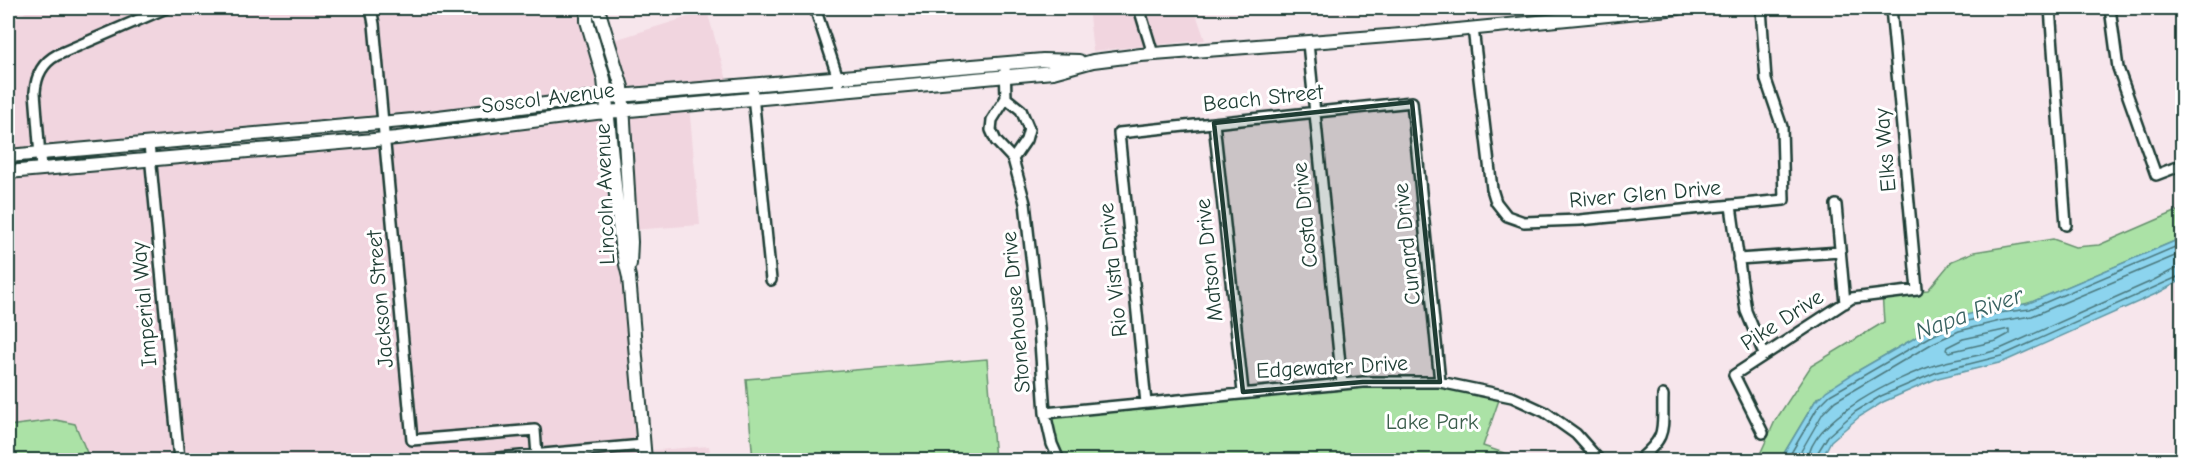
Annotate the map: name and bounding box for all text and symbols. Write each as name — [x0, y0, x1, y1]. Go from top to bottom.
street label: Soscol Avenue — [480, 77, 616, 119]
street label: Beach Street — [1202, 79, 1325, 117]
street label: Elks Way — [1868, 107, 1902, 193]
street label: Lincoln Avenue — [590, 123, 620, 265]
street label: Costa Drive — [1287, 161, 1323, 269]
street label: River Glen Drive — [1568, 174, 1722, 214]
street label: Cunard Drive — [1388, 182, 1426, 306]
street label: Matson Drive — [1190, 197, 1228, 323]
street label: Rio Vista Drive — [1093, 202, 1133, 338]
street label: Jackson Street — [361, 228, 399, 369]
street label: Stonehouse Drive — [996, 230, 1036, 394]
street label: Imperial Way — [126, 240, 162, 368]
water label: Napa River — [1911, 280, 2028, 345]
street label: Pike Drive — [1736, 284, 1828, 356]
street label: Edgewater Drive — [1256, 350, 1408, 384]
park label: Lake Park — [1386, 409, 1479, 435]

